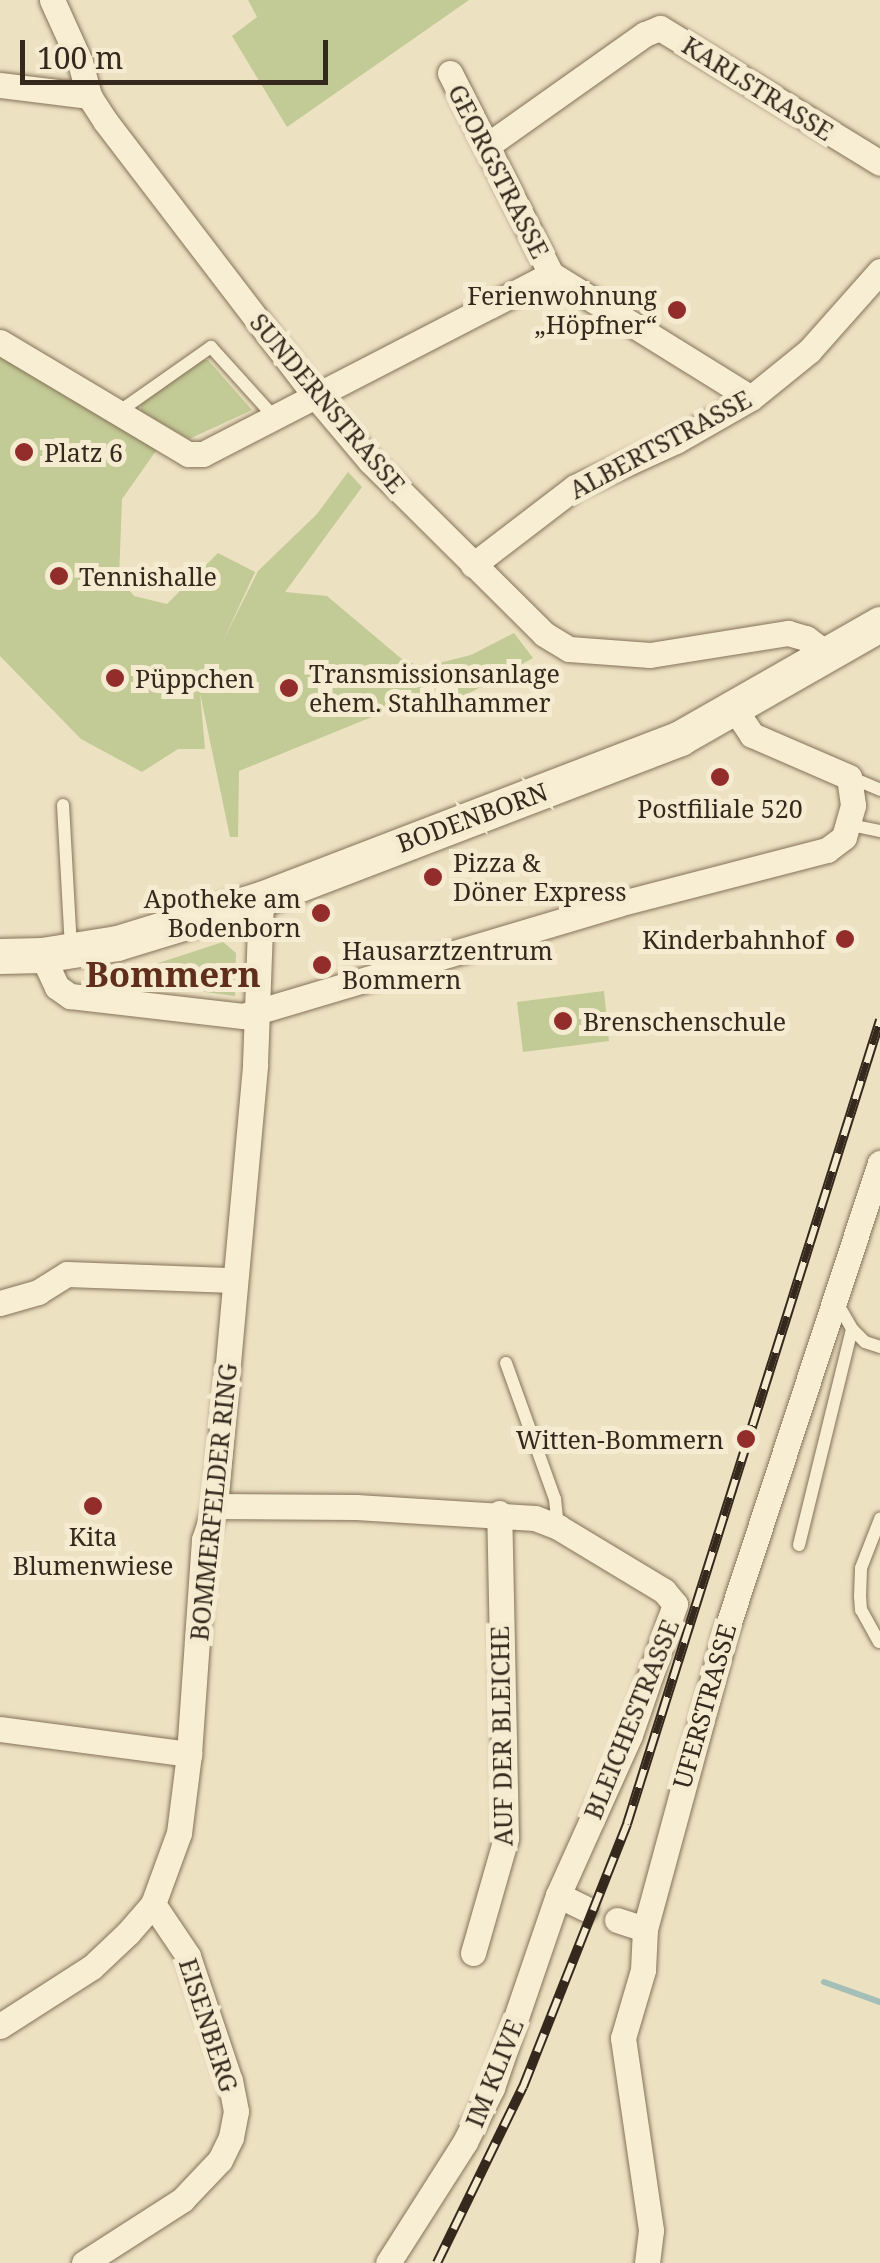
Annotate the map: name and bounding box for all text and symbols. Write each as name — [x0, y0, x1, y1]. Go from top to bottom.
scale bar — [25, 20, 332, 82]
street label: KARLSTRASSE — [677, 30, 839, 146]
text: 100 m — [37, 37, 123, 78]
street label: GEORGSTRASSE — [442, 79, 556, 263]
place label: Ferienwohnung „Höpfner“ — [467, 281, 657, 340]
marker: Ferienwohnung „Höpfner“ — [666, 299, 688, 321]
street label: SUNDERNSTRASSE — [244, 307, 412, 499]
street label: ALBERTSTRASSE — [564, 383, 756, 505]
place label: Platz 6 — [44, 437, 123, 467]
marker: Platz 6 — [13, 441, 35, 463]
place label: Tennishalle — [79, 561, 217, 591]
marker: Tennishalle — [48, 565, 70, 587]
place label: Transmissionsanlage ehem. Stahlhammer — [309, 659, 560, 718]
place label: Püppchen — [135, 663, 254, 693]
marker: Püppchen — [104, 667, 126, 689]
marker: Transmissionsanlage ehem. Stahlhammer — [278, 677, 300, 699]
marker: Postfiliale 520 — [709, 766, 731, 788]
street label: BODENBORN — [393, 776, 551, 858]
place label: Postfiliale 520 — [637, 793, 803, 823]
place label: Pizza & Döner Express — [453, 848, 626, 907]
marker: Pizza & Döner Express — [422, 866, 444, 888]
place label: Apotheke am Bodenborn — [144, 884, 301, 943]
marker: Apotheke am Bodenborn — [310, 902, 332, 924]
place label: Kinderbahnhof — [642, 924, 825, 954]
marker: Kinderbahnhof — [834, 928, 856, 950]
place label: Hausarztzentrum Bommern — [342, 936, 553, 995]
district label: Bommern — [85, 953, 261, 995]
marker: Hausarztzentrum Bommern — [311, 954, 333, 976]
place label: Brenschenschule — [583, 1006, 786, 1036]
marker: Brenschenschule — [552, 1010, 574, 1032]
street label: BOMMERFELDER RING — [184, 1362, 242, 1642]
place label: Witten-Bommern — [516, 1424, 724, 1454]
marker: Witten-Bommern — [733, 1426, 759, 1452]
marker: Kita Blumenwiese — [82, 1495, 104, 1517]
place label: Kita Blumenwiese — [13, 1522, 173, 1581]
street label: BLEICHESTRASSE — [577, 1615, 685, 1823]
street label: UFERSTRASSE — [666, 1620, 742, 1792]
street label: AUF DER BLEICHE — [484, 1626, 518, 1846]
street label: EISENBERG — [173, 1954, 245, 2096]
street label: IM KLIVE — [459, 2015, 529, 2131]

